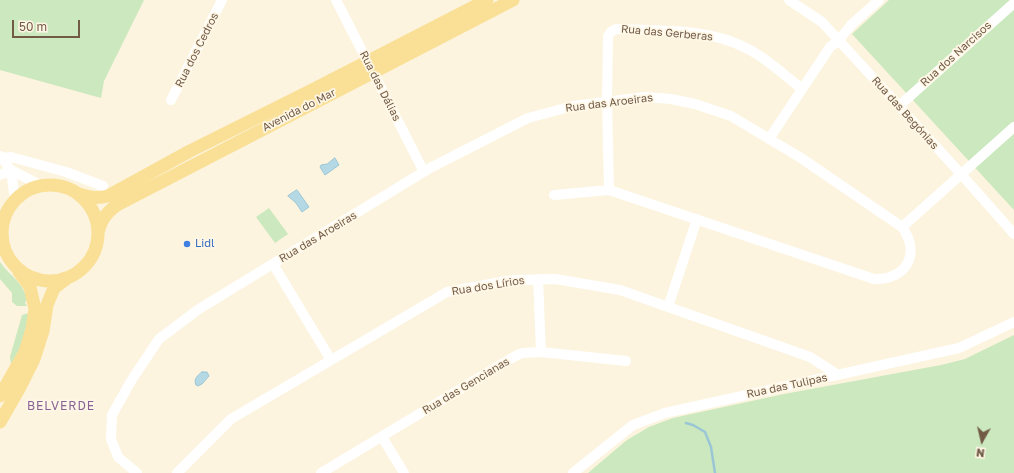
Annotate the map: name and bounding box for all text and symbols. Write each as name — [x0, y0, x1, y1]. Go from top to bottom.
street label: Rua dos Cedros — [172, 10, 222, 90]
scale bar — [14, 12, 82, 38]
text: 50 m — [19, 19, 47, 34]
street label: Rua dos Narcisos — [918, 19, 994, 89]
street label: Rua das Gerberas — [620, 22, 714, 44]
street label: Rua das Dálias — [357, 49, 403, 123]
street label: Rua das Begónias — [869, 74, 941, 152]
street label: Avenida do Mar — [260, 86, 338, 134]
street label: Rua das Aroeiras — [564, 91, 654, 115]
street label: Rua das Aroeiras — [277, 209, 359, 265]
place label: Lidl — [195, 237, 215, 251]
marker: Lidl — [182, 239, 192, 249]
street label: Rua dos Lírios — [451, 274, 525, 298]
street label: Rua das Gencianas — [420, 355, 512, 417]
street label: Rua das Tulipas — [745, 371, 829, 401]
district label: BELVERDE — [27, 399, 95, 413]
north arrow — [962, 421, 1002, 461]
text: N — [975, 446, 985, 460]

